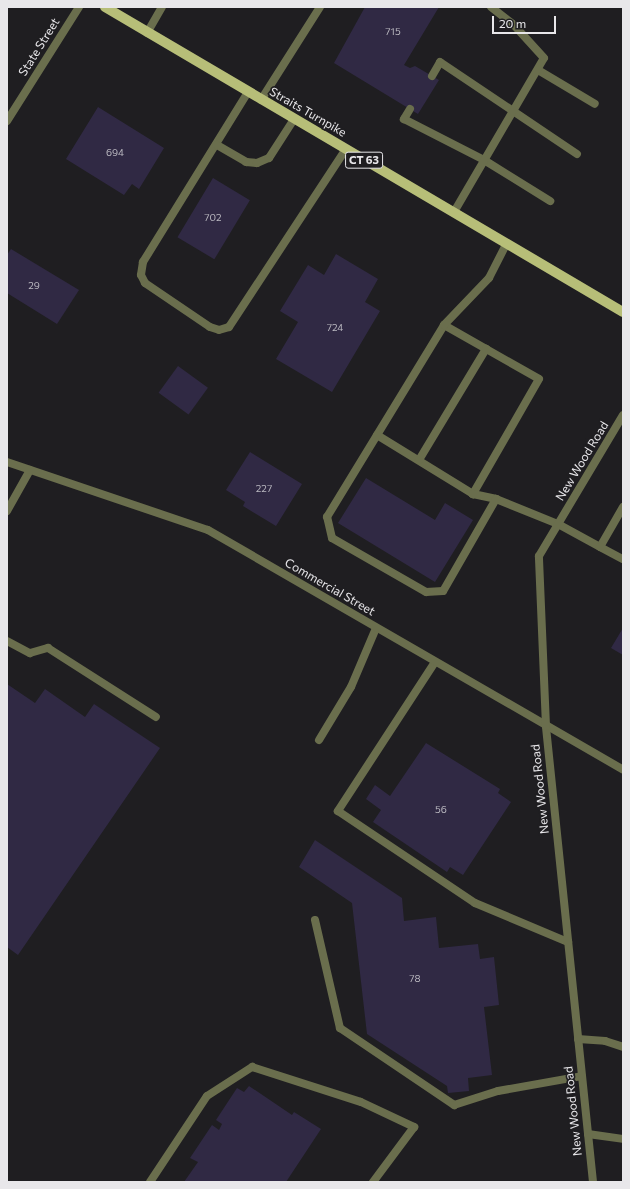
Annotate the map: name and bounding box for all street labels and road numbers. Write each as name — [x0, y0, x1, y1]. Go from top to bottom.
street label: State Street — [16, 15, 62, 79]
street label: Straits Turnpike — [267, 84, 349, 140]
road number: CT 63 — [345, 151, 383, 169]
street label: New Wood Road — [553, 419, 611, 503]
street label: Commercial Street — [282, 555, 378, 619]
street label: New Wood Road — [528, 743, 552, 835]
street label: New Wood Road — [561, 1065, 585, 1157]

